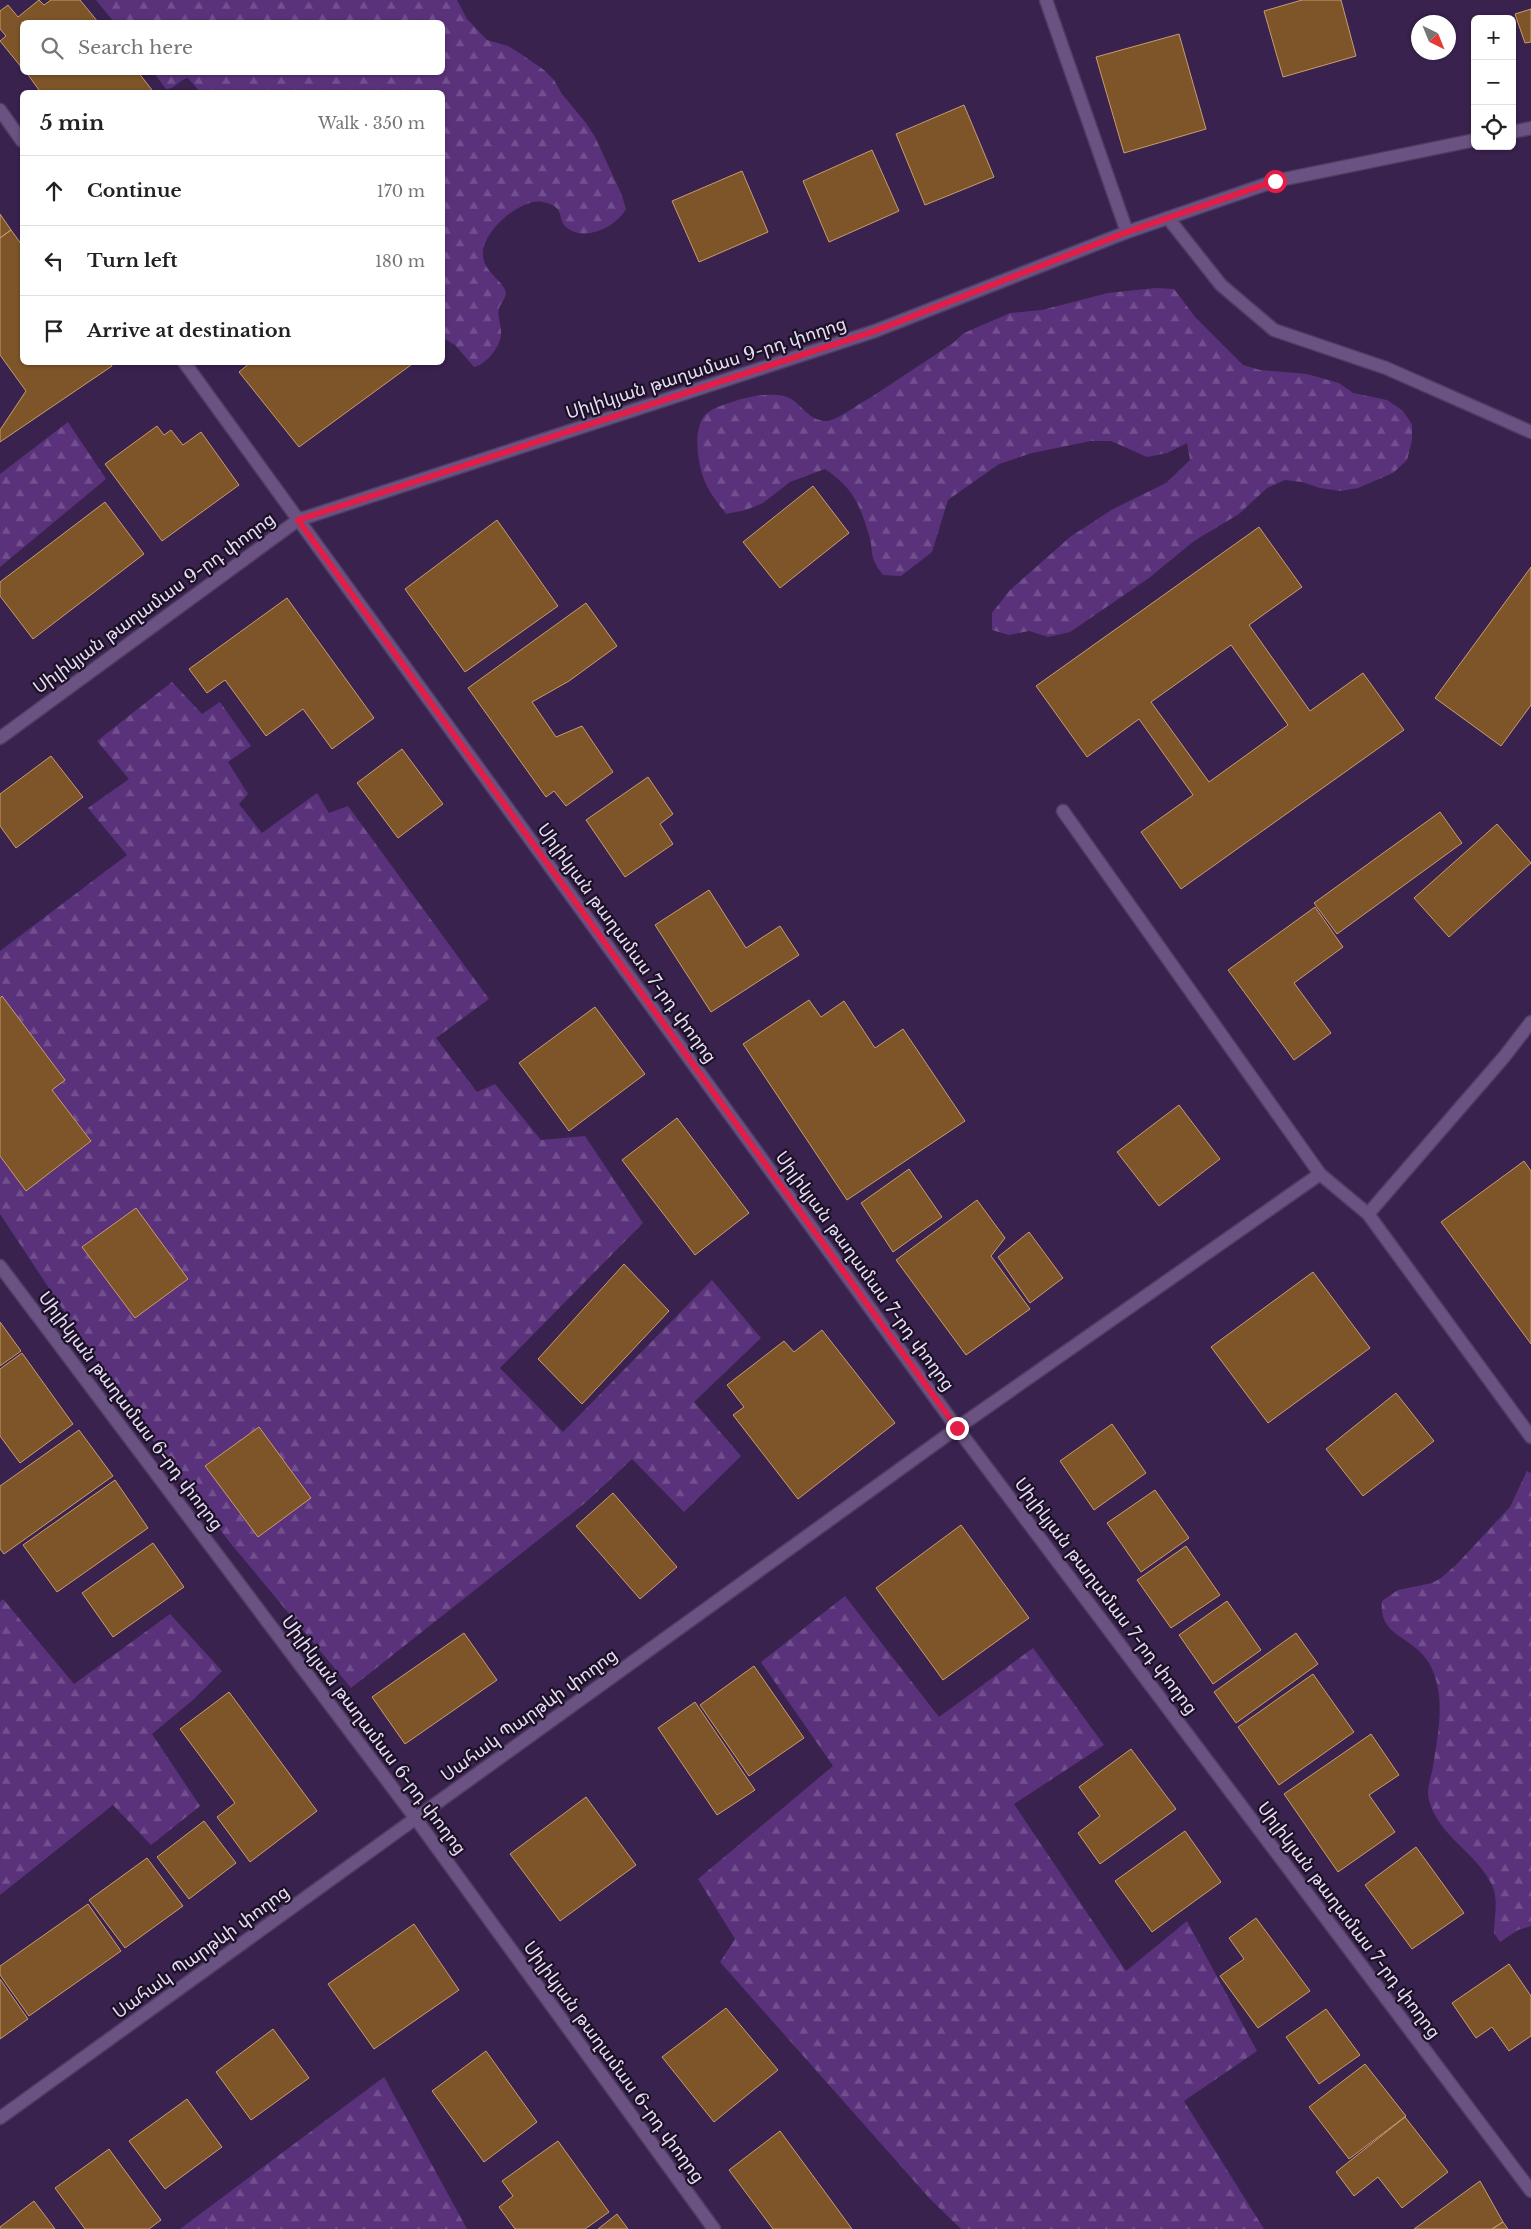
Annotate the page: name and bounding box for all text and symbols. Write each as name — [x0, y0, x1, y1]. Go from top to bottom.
north arrow — [1411, 15, 1456, 60]
map controls — [1471, 15, 1516, 150]
button: + — [1471, 15, 1516, 60]
search box — [20, 20, 445, 75]
icon: search — [38, 34, 66, 62]
text: Search here — [78, 36, 193, 59]
button: − — [1471, 60, 1516, 105]
button: locate — [1471, 105, 1516, 150]
text: 5 min — [40, 110, 104, 136]
text: Walk · 350 m — [318, 113, 425, 133]
route start — [1264, 170, 1287, 193]
icon: ahead — [40, 177, 68, 205]
text: Continue — [87, 179, 182, 202]
text: 170 m — [377, 181, 425, 201]
icon: left — [40, 247, 68, 275]
text: Turn left — [87, 249, 178, 272]
text: 180 m — [375, 251, 425, 271]
street label: Սիլիկյան թաղամաս 9-րդ փողոց — [563, 312, 849, 424]
icon: arrive — [40, 317, 68, 345]
text: Arrive at destination — [87, 319, 291, 342]
street label: Սիլիկյան թաղամաս 9-րդ փողոց — [29, 508, 279, 698]
street label: Սիլիկյան թաղամաս 7-րդ փողոց — [533, 819, 721, 1067]
street label: Սիլիկյան թաղամաս 7-րդ փողոց — [771, 1147, 959, 1395]
street label: Սիլիկյան թաղամաս 6-րդ փողոց — [34, 1287, 228, 1535]
route end — [946, 1417, 969, 1440]
street label: Սիլիկյան թաղամաս 7-րդ փողոց — [1010, 1473, 1202, 1719]
street label: Սիլիկյան թաղամաս 6-րդ փողոց — [277, 1611, 471, 1859]
street label: Սահակ Պարթևի փողոց — [437, 1644, 621, 1786]
street label: Սիլիկյան թաղամաս 7-րդ փողոց — [1253, 1797, 1445, 2043]
street label: Սահակ Պարթևի փողոց — [109, 1881, 293, 2023]
street label: Սիլիկյան թաղամաս 6-րդ փողոց — [519, 1937, 709, 2187]

